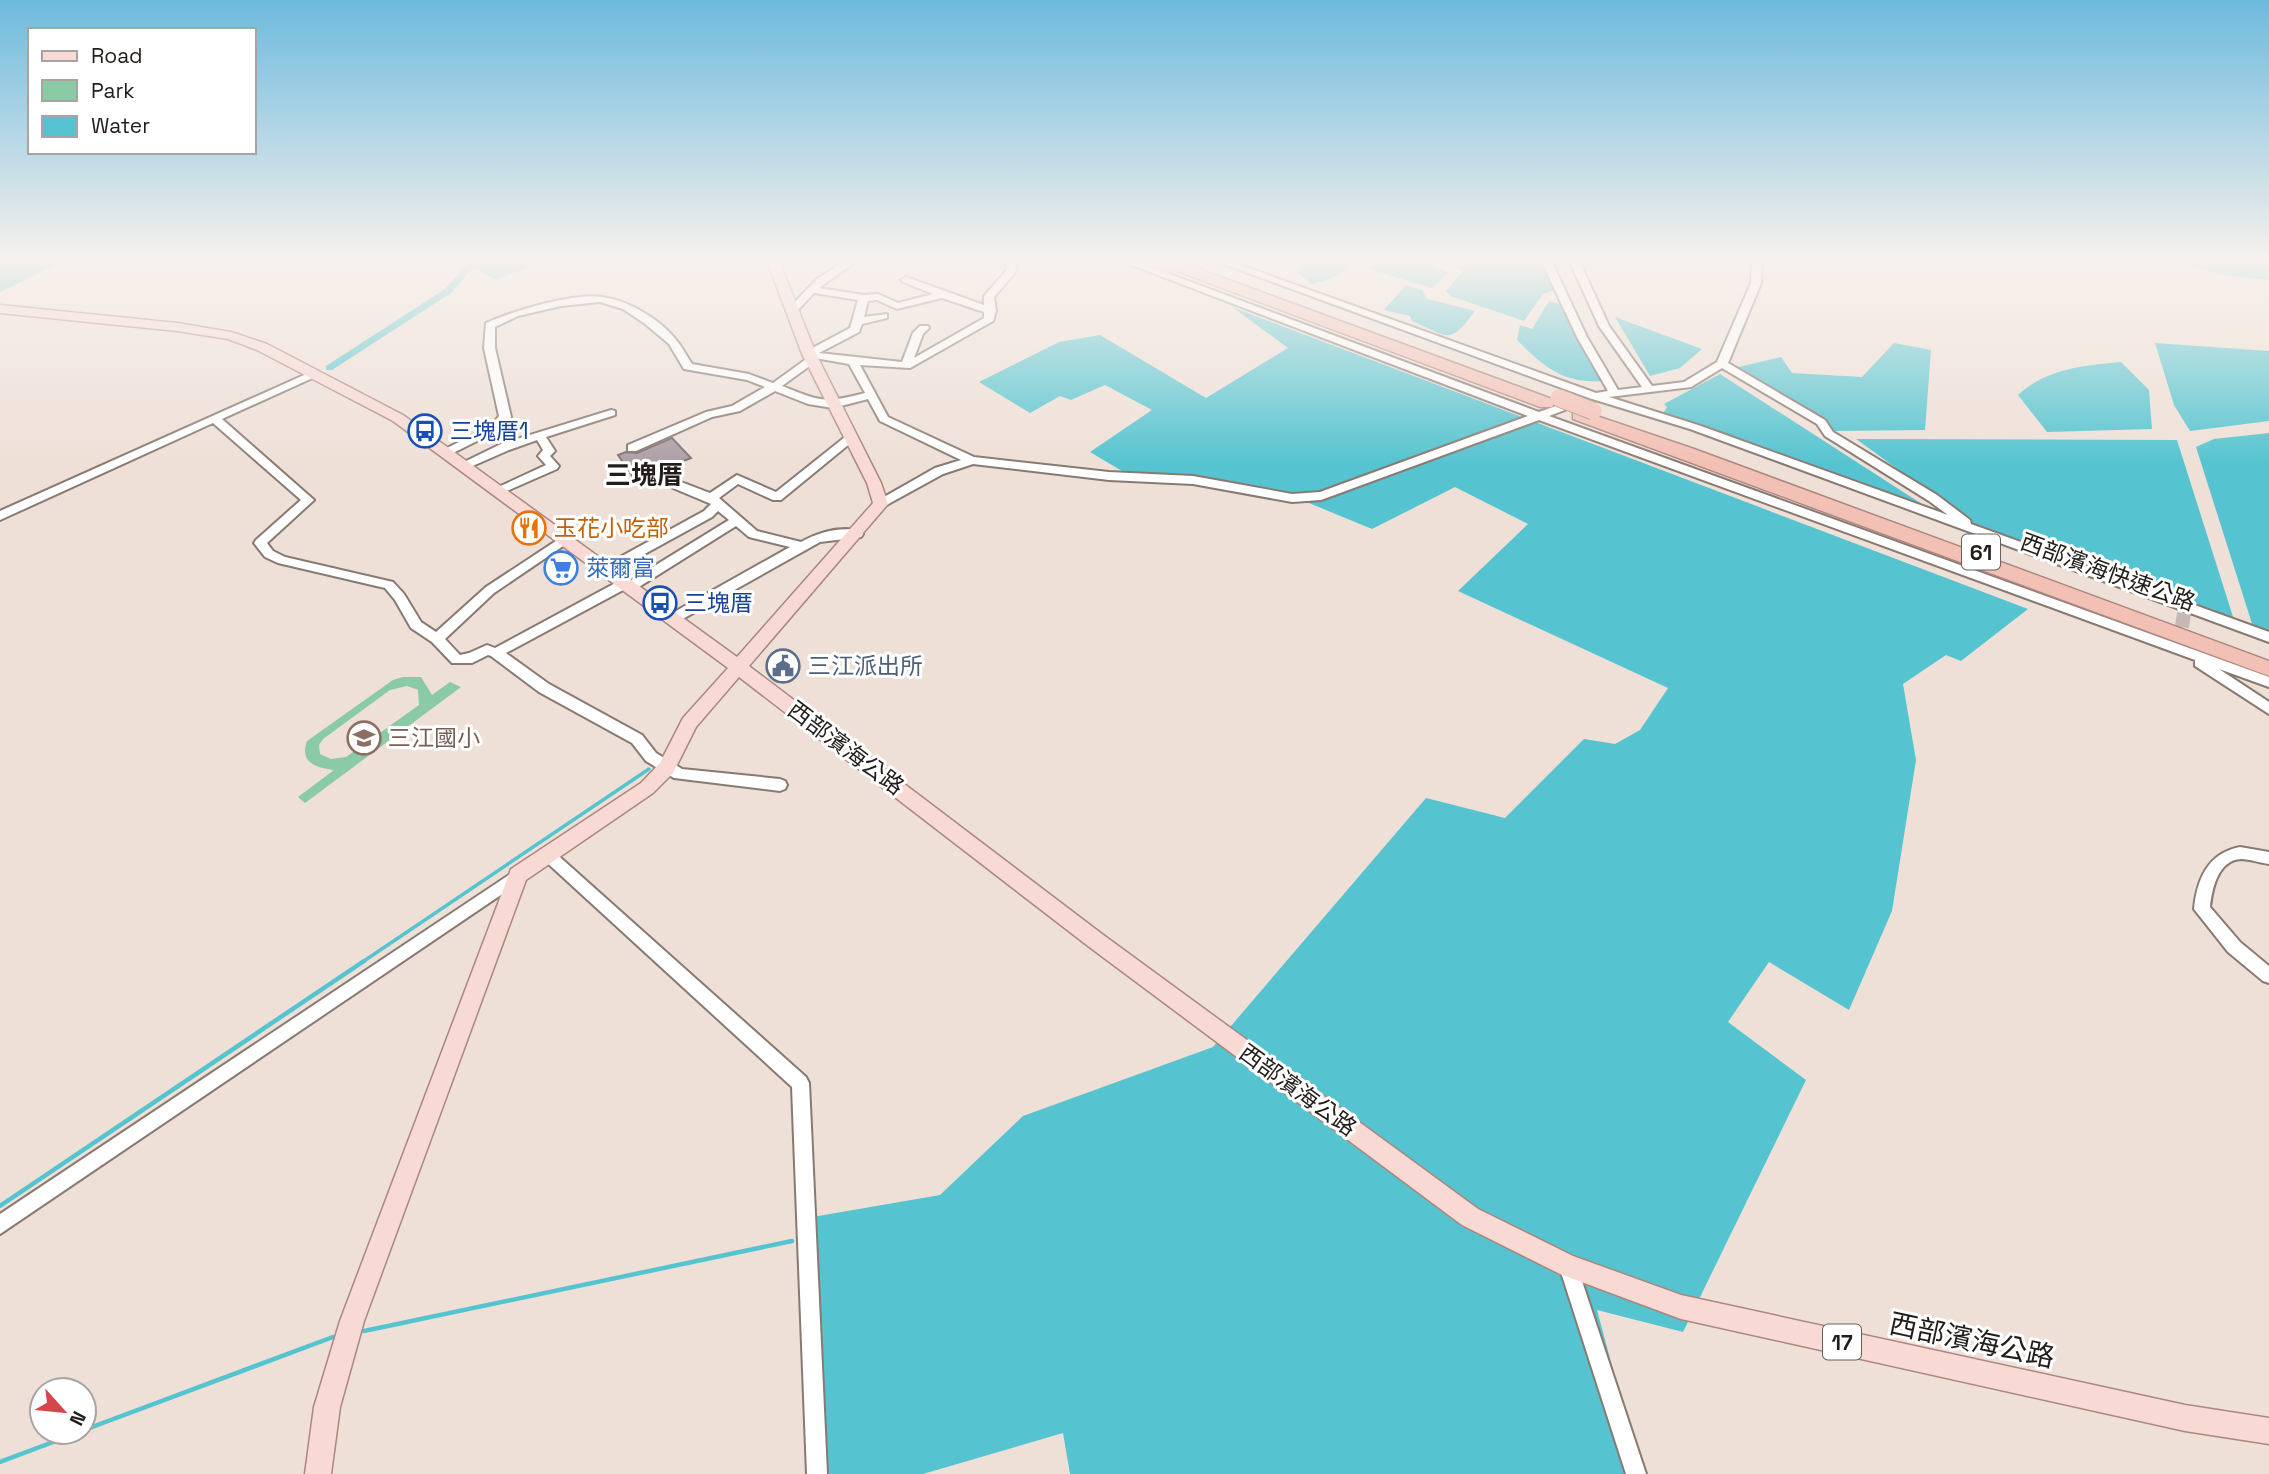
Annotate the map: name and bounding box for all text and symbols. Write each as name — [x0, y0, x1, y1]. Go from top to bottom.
legend — [28, 28, 256, 154]
text: Road — [91, 42, 143, 69]
text: Park — [91, 77, 135, 104]
text: Water — [91, 112, 150, 139]
bus stop icon: 三塊厝1 — [406, 412, 444, 450]
place label: 三塊厝1 — [450, 416, 529, 446]
district label: 三塊厝 — [605, 458, 683, 492]
restaurant icon: 玉花小吃部 — [510, 509, 548, 547]
place label: 玉花小吃部 — [554, 513, 669, 543]
street label: 西部濱海快速公路 — [2016, 526, 2200, 618]
road number: 61 — [1962, 534, 2000, 570]
supermarket icon: 萊爾富 — [542, 549, 580, 587]
place label: 萊爾富 — [586, 553, 655, 583]
bus stop icon: 三塊厝 — [641, 584, 679, 622]
place label: 三塊厝 — [684, 588, 753, 618]
public building icon: 三江派出所 — [764, 647, 802, 685]
place label: 三江派出所 — [808, 651, 923, 681]
street label: 西部濱海公路 — [782, 694, 910, 802]
school or university icon: 三江國小 — [345, 719, 383, 757]
place label: 三江國小 — [388, 723, 480, 753]
street label: 西部濱海公路 — [1233, 1037, 1363, 1143]
street label: 西部濱海公路 — [1886, 1305, 2058, 1375]
road number: 17 — [1823, 1324, 1861, 1360]
north arrow — [28, 1376, 98, 1446]
text: N — [64, 1407, 92, 1430]

